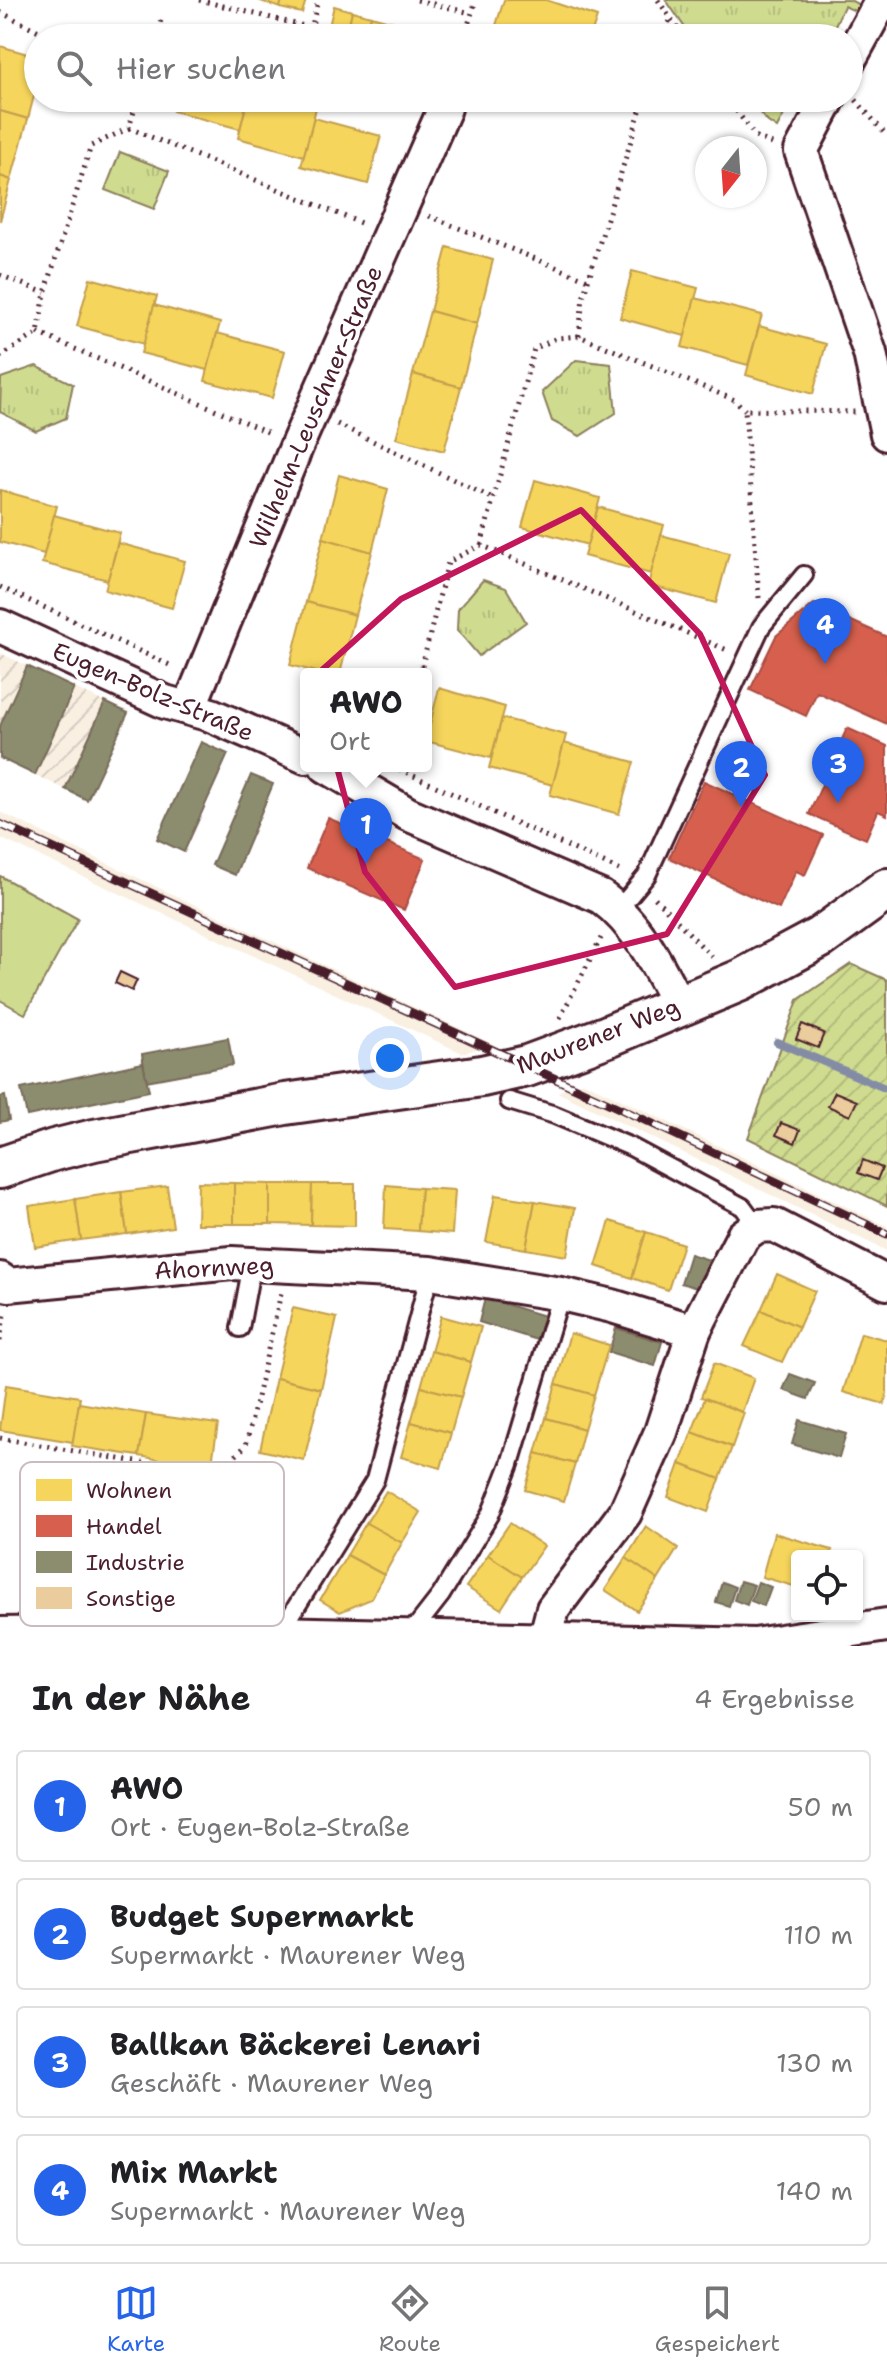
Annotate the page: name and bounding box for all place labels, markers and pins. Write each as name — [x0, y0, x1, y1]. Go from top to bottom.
pin: 4 — [799, 598, 851, 664]
pin: 3 — [812, 737, 864, 803]
pin: 2 — [715, 741, 767, 807]
pin: 1 — [340, 798, 392, 864]

